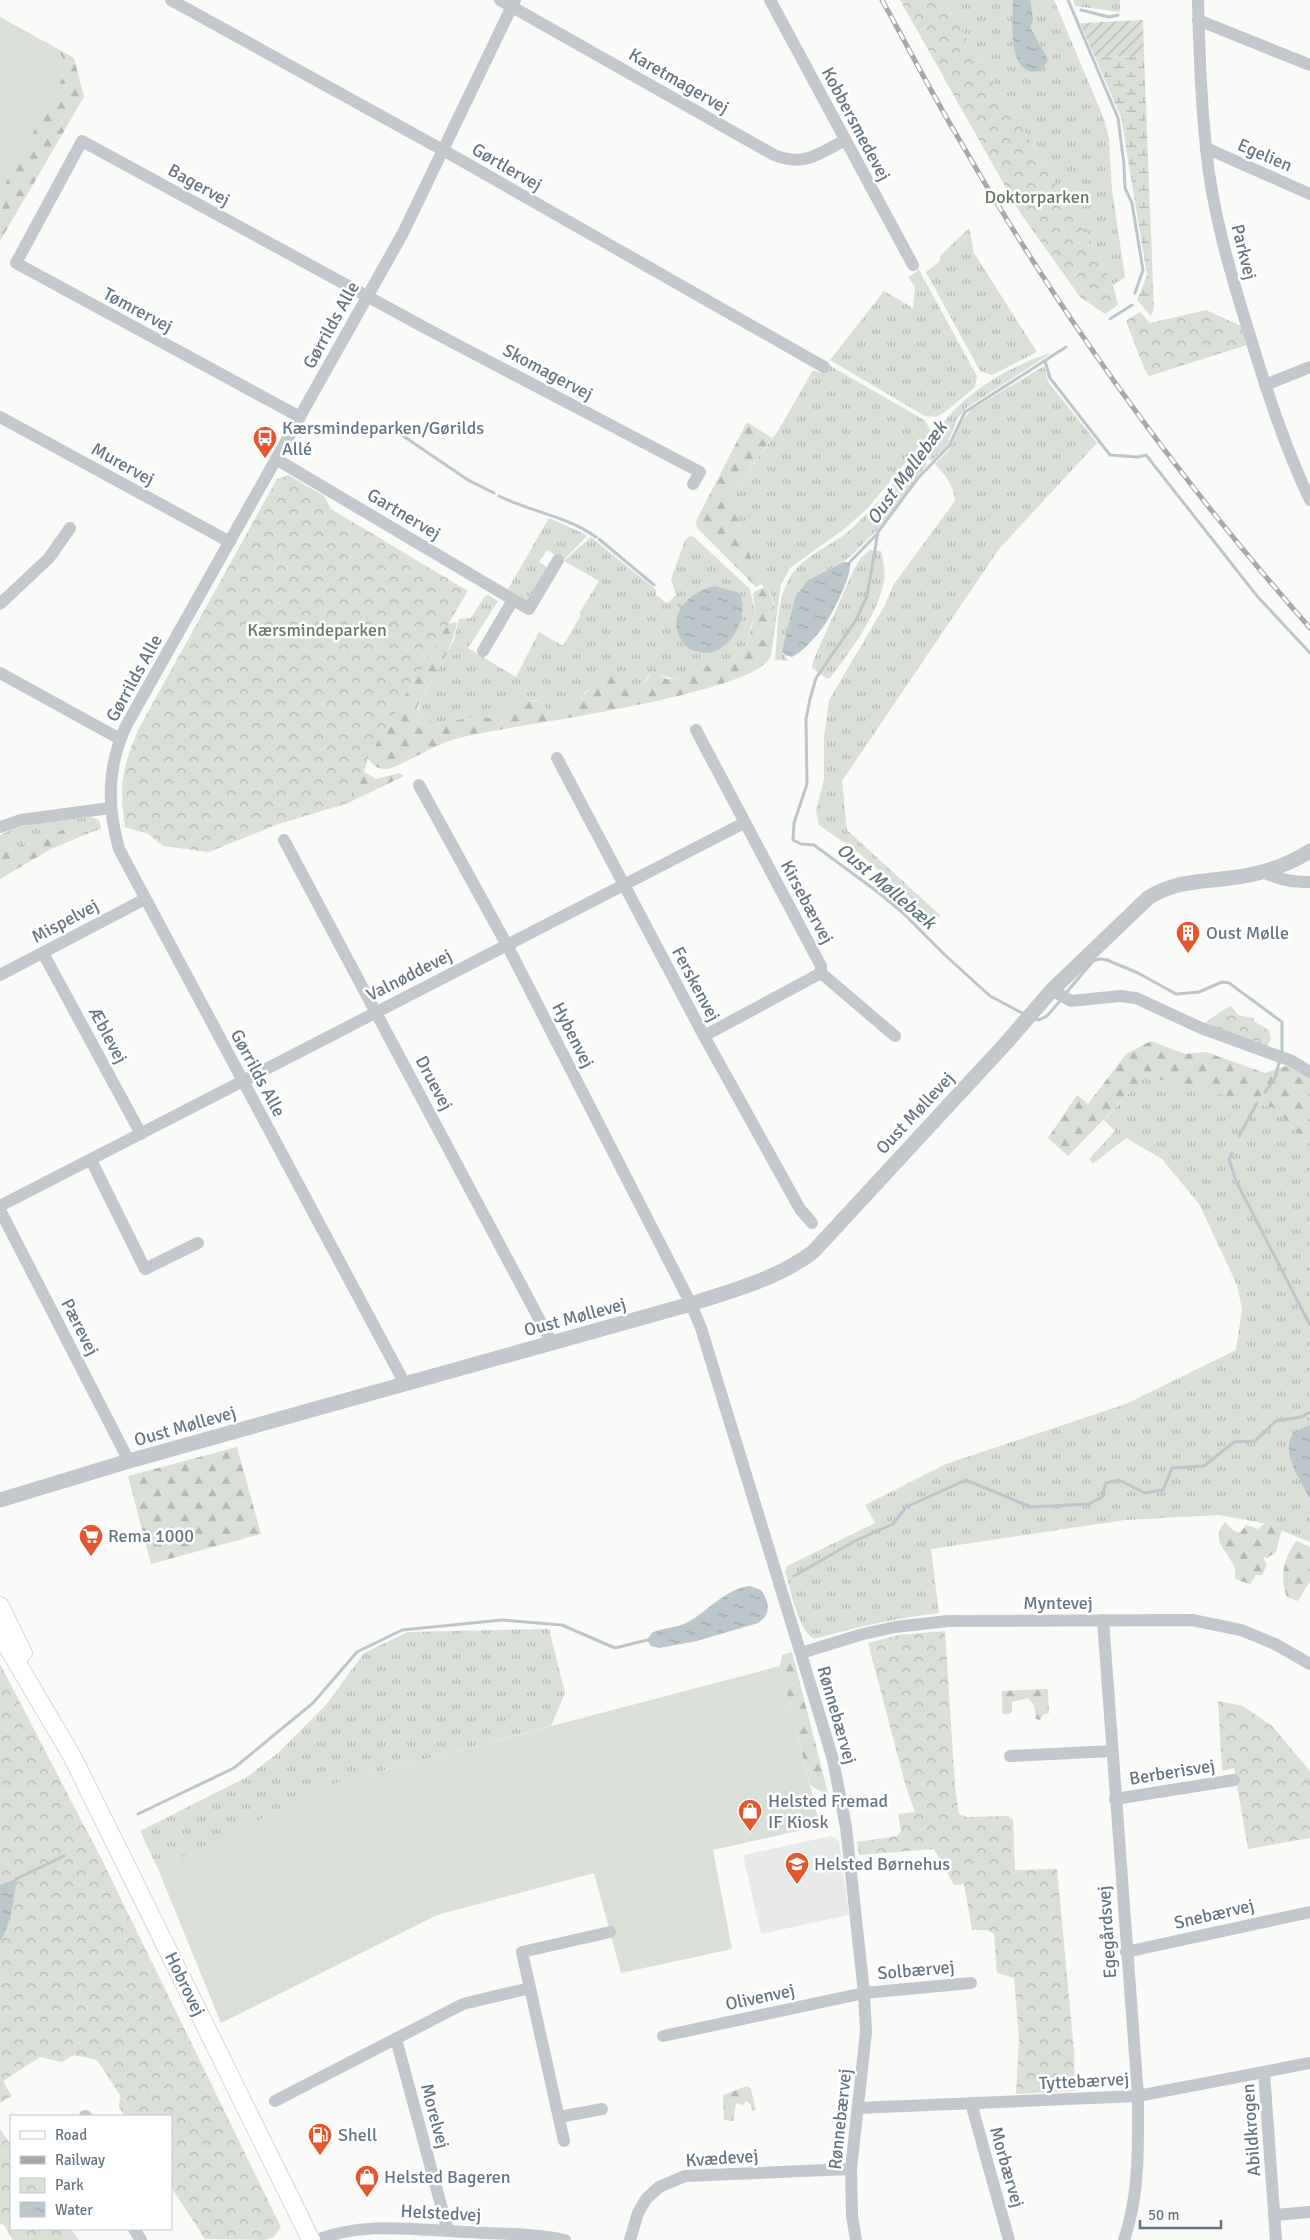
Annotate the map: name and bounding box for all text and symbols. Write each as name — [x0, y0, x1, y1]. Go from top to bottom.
street label: Karetmagervej — [625, 43, 733, 119]
street label: Kobbersmedevej — [817, 63, 895, 185]
street label: Egelien — [1234, 134, 1296, 176]
street label: Gørtlervej — [468, 138, 546, 196]
street label: Bagervej — [164, 159, 234, 211]
park label: Doktorparken — [985, 186, 1089, 208]
street label: Parkvej — [1226, 222, 1262, 282]
street label: Gørrilds Alle — [298, 278, 364, 372]
street label: Tømrervej — [100, 283, 176, 337]
street label: Skomagervej — [499, 339, 597, 405]
water label: Oust Møllebæk — [861, 415, 953, 529]
place label: Kærsmindeparken/Gørilds Allé — [282, 417, 484, 460]
bus stop icon: Kærsmindeparken/Gørilds Allé — [252, 425, 278, 459]
street label: Murervej — [88, 438, 158, 490]
street label: Gartnervej — [363, 483, 445, 545]
park label: Kærsmindeparken — [247, 619, 387, 641]
street label: Gørrilds Alle — [101, 631, 167, 725]
water label: Oust Møllebæk — [832, 838, 942, 935]
street label: Kirsebærvej — [776, 856, 838, 948]
street label: Mispelvej — [28, 894, 102, 948]
building icon: Oust Mølle — [1175, 920, 1201, 954]
place label: Oust Mølle — [1206, 922, 1289, 944]
street label: Ferskenvej — [667, 943, 725, 1025]
street label: Valnøddevej — [363, 944, 455, 1006]
street label: Hybenvej — [547, 999, 599, 1071]
street label: Æblevej — [84, 1003, 132, 1067]
street label: Gørrilds Alle — [226, 1025, 290, 1121]
street label: Druevej — [410, 1052, 458, 1114]
street label: Oust Møllevej — [871, 1067, 959, 1159]
street label: Oust Møllevej — [522, 1293, 628, 1341]
street label: Pærevej — [56, 1295, 104, 1359]
street label: Oust Møllevej — [132, 1401, 238, 1451]
supermarket icon: Rema 1000 — [78, 1523, 104, 1557]
place label: Rema 1000 — [108, 1525, 194, 1547]
street label: Myntevej — [1023, 1592, 1093, 1614]
street label: Rønnebærvej — [812, 1663, 862, 1767]
street label: Berberisvej — [1127, 1754, 1217, 1790]
place label: Helsted Fremad IF Kiosk — [768, 1790, 888, 1833]
shop icon: Helsted Fremad IF Kiosk — [737, 1798, 763, 1832]
school or university icon: Helsted Børnehus — [784, 1851, 810, 1885]
place label: Helsted Børnehus — [814, 1853, 950, 1875]
street label: Egegårdsvej — [1093, 1885, 1121, 1979]
street label: Snebærvej — [1172, 1894, 1256, 1934]
street label: Hobrovej — [160, 1948, 210, 2020]
street label: Solbærvej — [877, 1956, 955, 1984]
street label: Olivenvej — [723, 1979, 797, 2015]
street label: Rønnebærvej — [824, 2067, 856, 2171]
street label: Tyttebærvej — [1038, 2068, 1130, 2094]
street label: Morelvej — [416, 2081, 454, 2151]
street label: Abildkrogen — [1237, 2083, 1265, 2177]
legend — [10, 2115, 172, 2230]
fuel station icon: Shell — [307, 2122, 333, 2156]
place label: Shell — [338, 2124, 377, 2146]
street label: Morbærvej — [985, 2124, 1029, 2210]
text: Road — [55, 2126, 87, 2144]
street label: Kvædevej — [685, 2144, 759, 2172]
text: Railway — [55, 2151, 105, 2169]
shop icon: Helsted Bageren — [354, 2164, 380, 2198]
place label: Helsted Bageren — [384, 2166, 511, 2188]
text: Park — [55, 2176, 84, 2194]
scale bar — [1140, 2198, 1221, 2230]
street label: Helstedvej — [400, 2200, 482, 2226]
text: Water — [55, 2201, 93, 2219]
text: 50 m — [1148, 2206, 1179, 2224]

